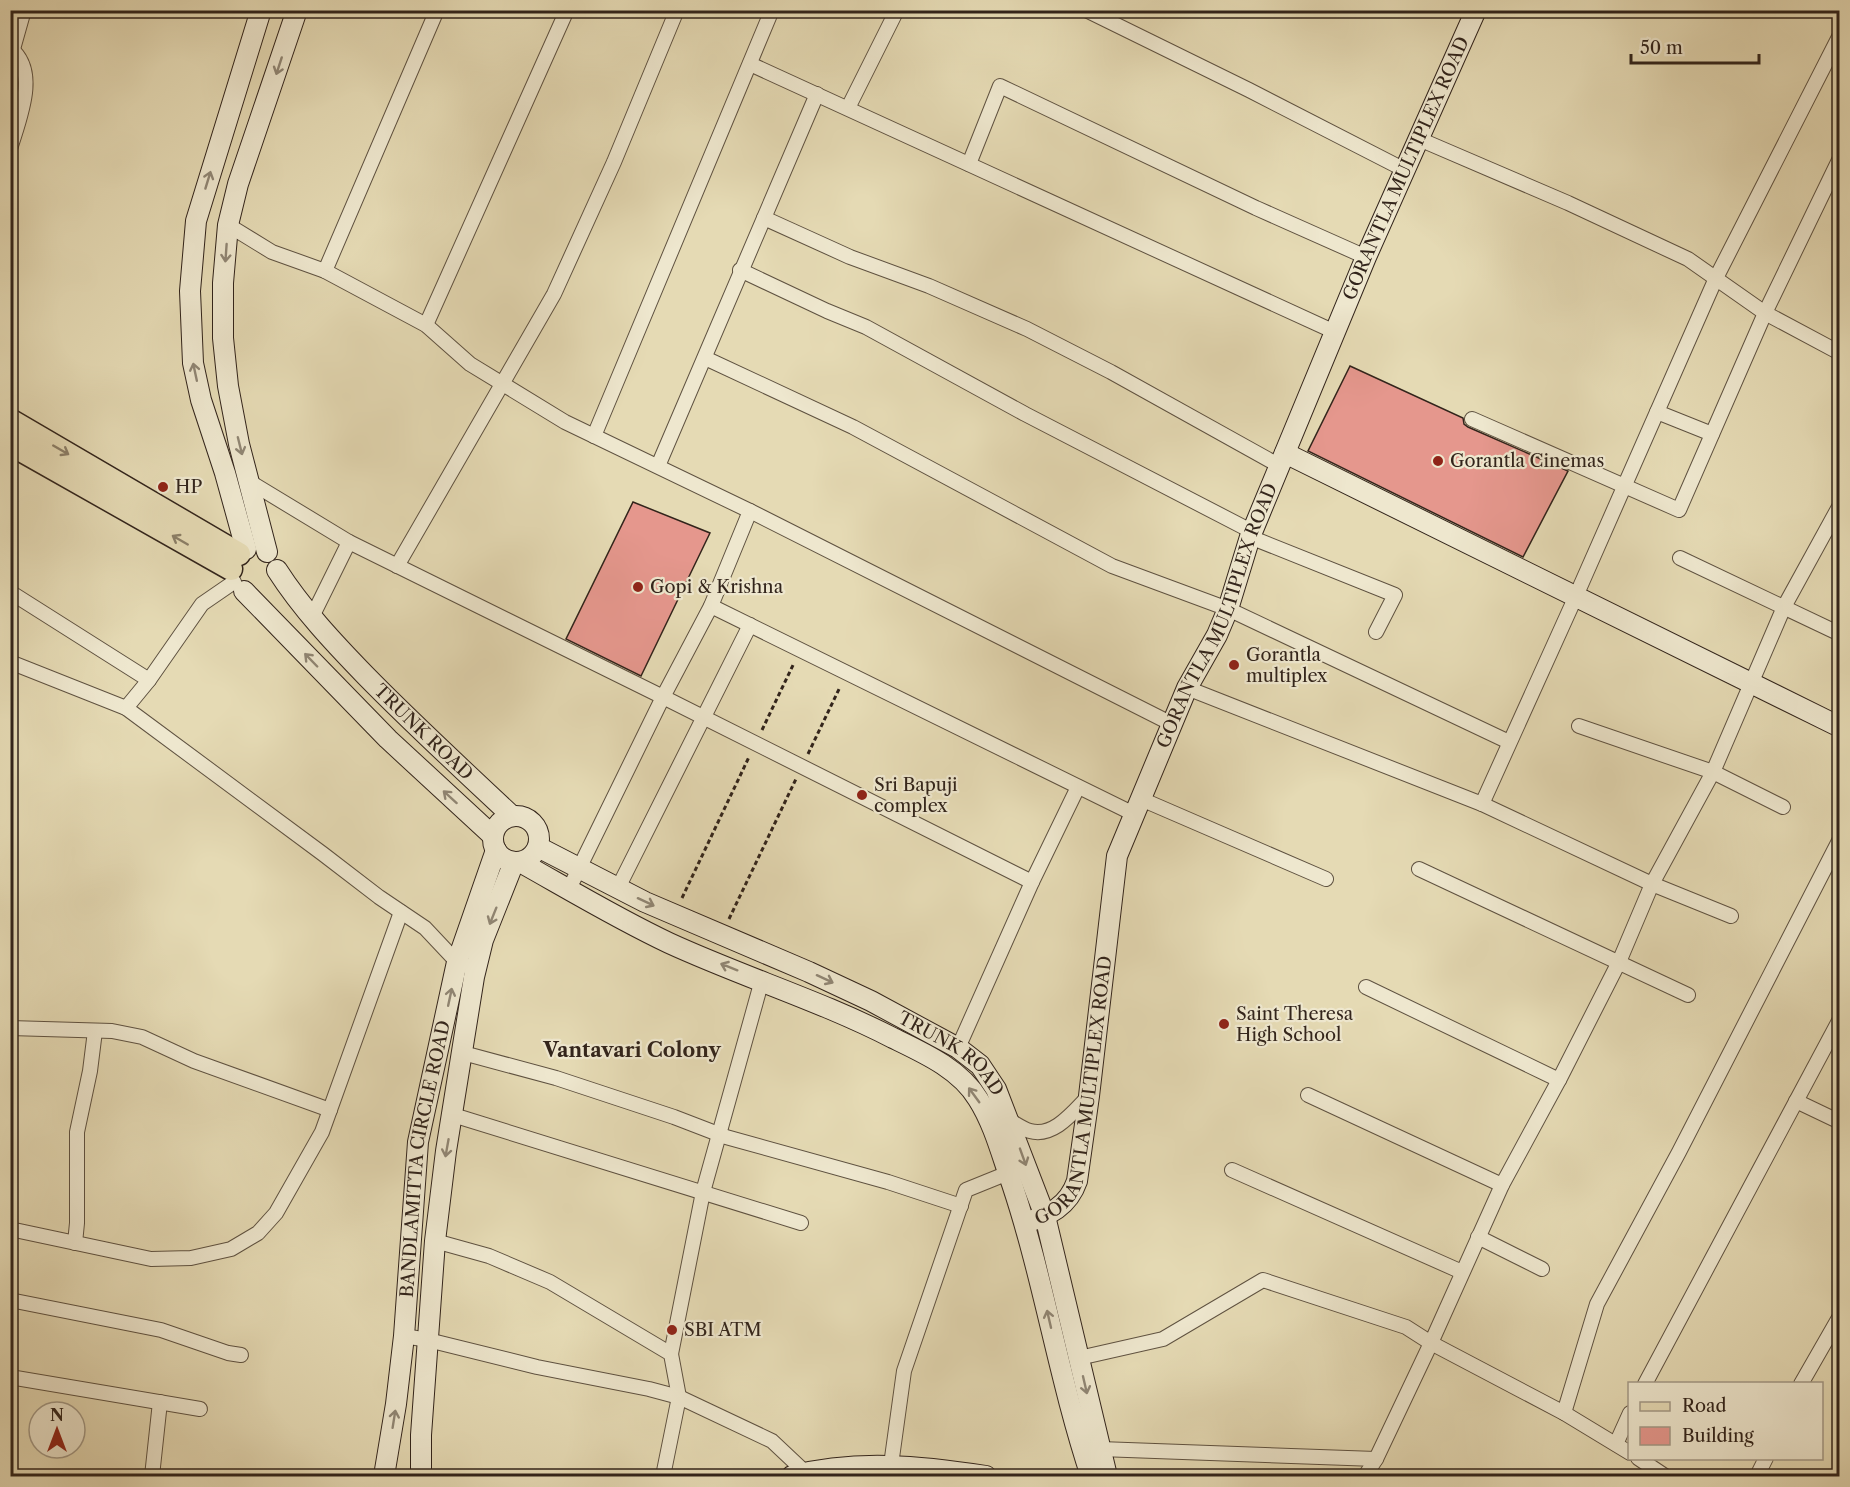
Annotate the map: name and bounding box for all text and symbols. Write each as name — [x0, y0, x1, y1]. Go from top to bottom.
scale bar — [1631, 27, 1758, 65]
street label: GORANTLA MULTIPLEX ROAD — [1338, 33, 1474, 303]
text: 50 m — [1640, 37, 1683, 59]
one-way arrow — [272, 56, 283, 75]
one-way arrow — [203, 170, 214, 189]
one-way arrow — [220, 242, 231, 262]
one-way arrow — [189, 363, 200, 382]
one-way arrow — [235, 436, 247, 455]
one-way arrow — [52, 444, 69, 456]
place label: Gorantla Cinemas — [1450, 450, 1604, 472]
marker: Gorantla Cinemas — [1431, 454, 1445, 468]
place label: HP — [175, 476, 202, 498]
marker: HP — [156, 480, 170, 494]
street label: GORANTLA MULTIPLEX ROAD — [1152, 480, 1282, 751]
one-way arrow — [172, 534, 189, 546]
place label: Gopi & Krishna — [650, 576, 784, 598]
marker: Gopi & Krishna — [631, 580, 645, 594]
place label: Gorantla multiplex — [1246, 644, 1328, 687]
one-way arrow — [304, 652, 319, 667]
marker: Gorantla multiplex — [1227, 658, 1241, 672]
street label: TRUNK ROAD — [369, 680, 478, 785]
place label: Sri Bapuji complex — [874, 774, 958, 817]
marker: Sri Bapuji complex — [855, 788, 869, 802]
one-way arrow — [442, 790, 457, 804]
one-way arrow — [637, 897, 655, 909]
one-way arrow — [487, 907, 498, 925]
street label: GORANTLA MULTIPLEX ROAD — [1031, 954, 1116, 1230]
one-way arrow — [720, 961, 739, 972]
one-way arrow — [816, 974, 834, 986]
one-way arrow — [445, 988, 456, 1008]
place label: Saint Theresa High School — [1236, 1003, 1354, 1046]
street label: TRUNK ROAD — [894, 1007, 1008, 1100]
marker: Saint Theresa High School — [1217, 1017, 1231, 1031]
street label: BANDLAMITTA CIRCLE ROAD — [396, 1018, 455, 1298]
district label: Vantavari Colony — [542, 1038, 721, 1062]
one-way arrow — [968, 1087, 980, 1103]
one-way arrow — [441, 1138, 452, 1157]
one-way arrow — [1018, 1147, 1029, 1166]
one-way arrow — [1042, 1310, 1054, 1329]
place label: SBI ATM — [684, 1319, 762, 1341]
marker: SBI ATM — [665, 1323, 679, 1337]
one-way arrow — [1079, 1375, 1091, 1394]
legend — [1628, 1382, 1823, 1460]
text: Road — [1682, 1395, 1727, 1417]
north arrow — [27, 1400, 87, 1460]
text: N — [50, 1405, 64, 1425]
one-way arrow — [388, 1409, 399, 1429]
text: Building — [1682, 1425, 1754, 1447]

